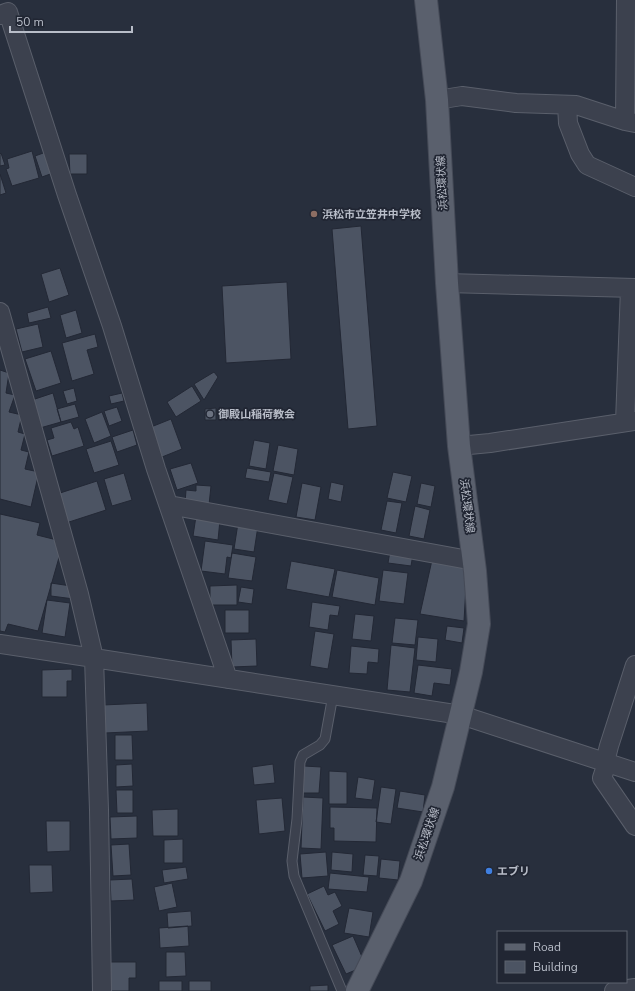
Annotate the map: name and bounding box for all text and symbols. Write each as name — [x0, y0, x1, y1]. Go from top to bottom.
scale bar — [10, 8, 132, 34]
text: 50 m — [16, 14, 44, 30]
street label: 浜松環状線 — [433, 155, 451, 211]
place label: 浜松市立笠井中学校 — [322, 207, 421, 222]
marker: 浜松市立笠井中学校 — [309, 209, 319, 219]
place label: 御殿山稲荷教会 — [218, 407, 295, 422]
marker: 御殿山稲荷教会 — [205, 409, 215, 419]
street label: 浜松環状線 — [456, 478, 478, 534]
street label: 浜松環状線 — [411, 806, 443, 862]
place label: エブリ — [497, 864, 530, 879]
marker: エブリ — [484, 866, 494, 876]
legend — [497, 931, 627, 983]
text: Road — [533, 939, 561, 955]
text: Building — [533, 959, 578, 975]

